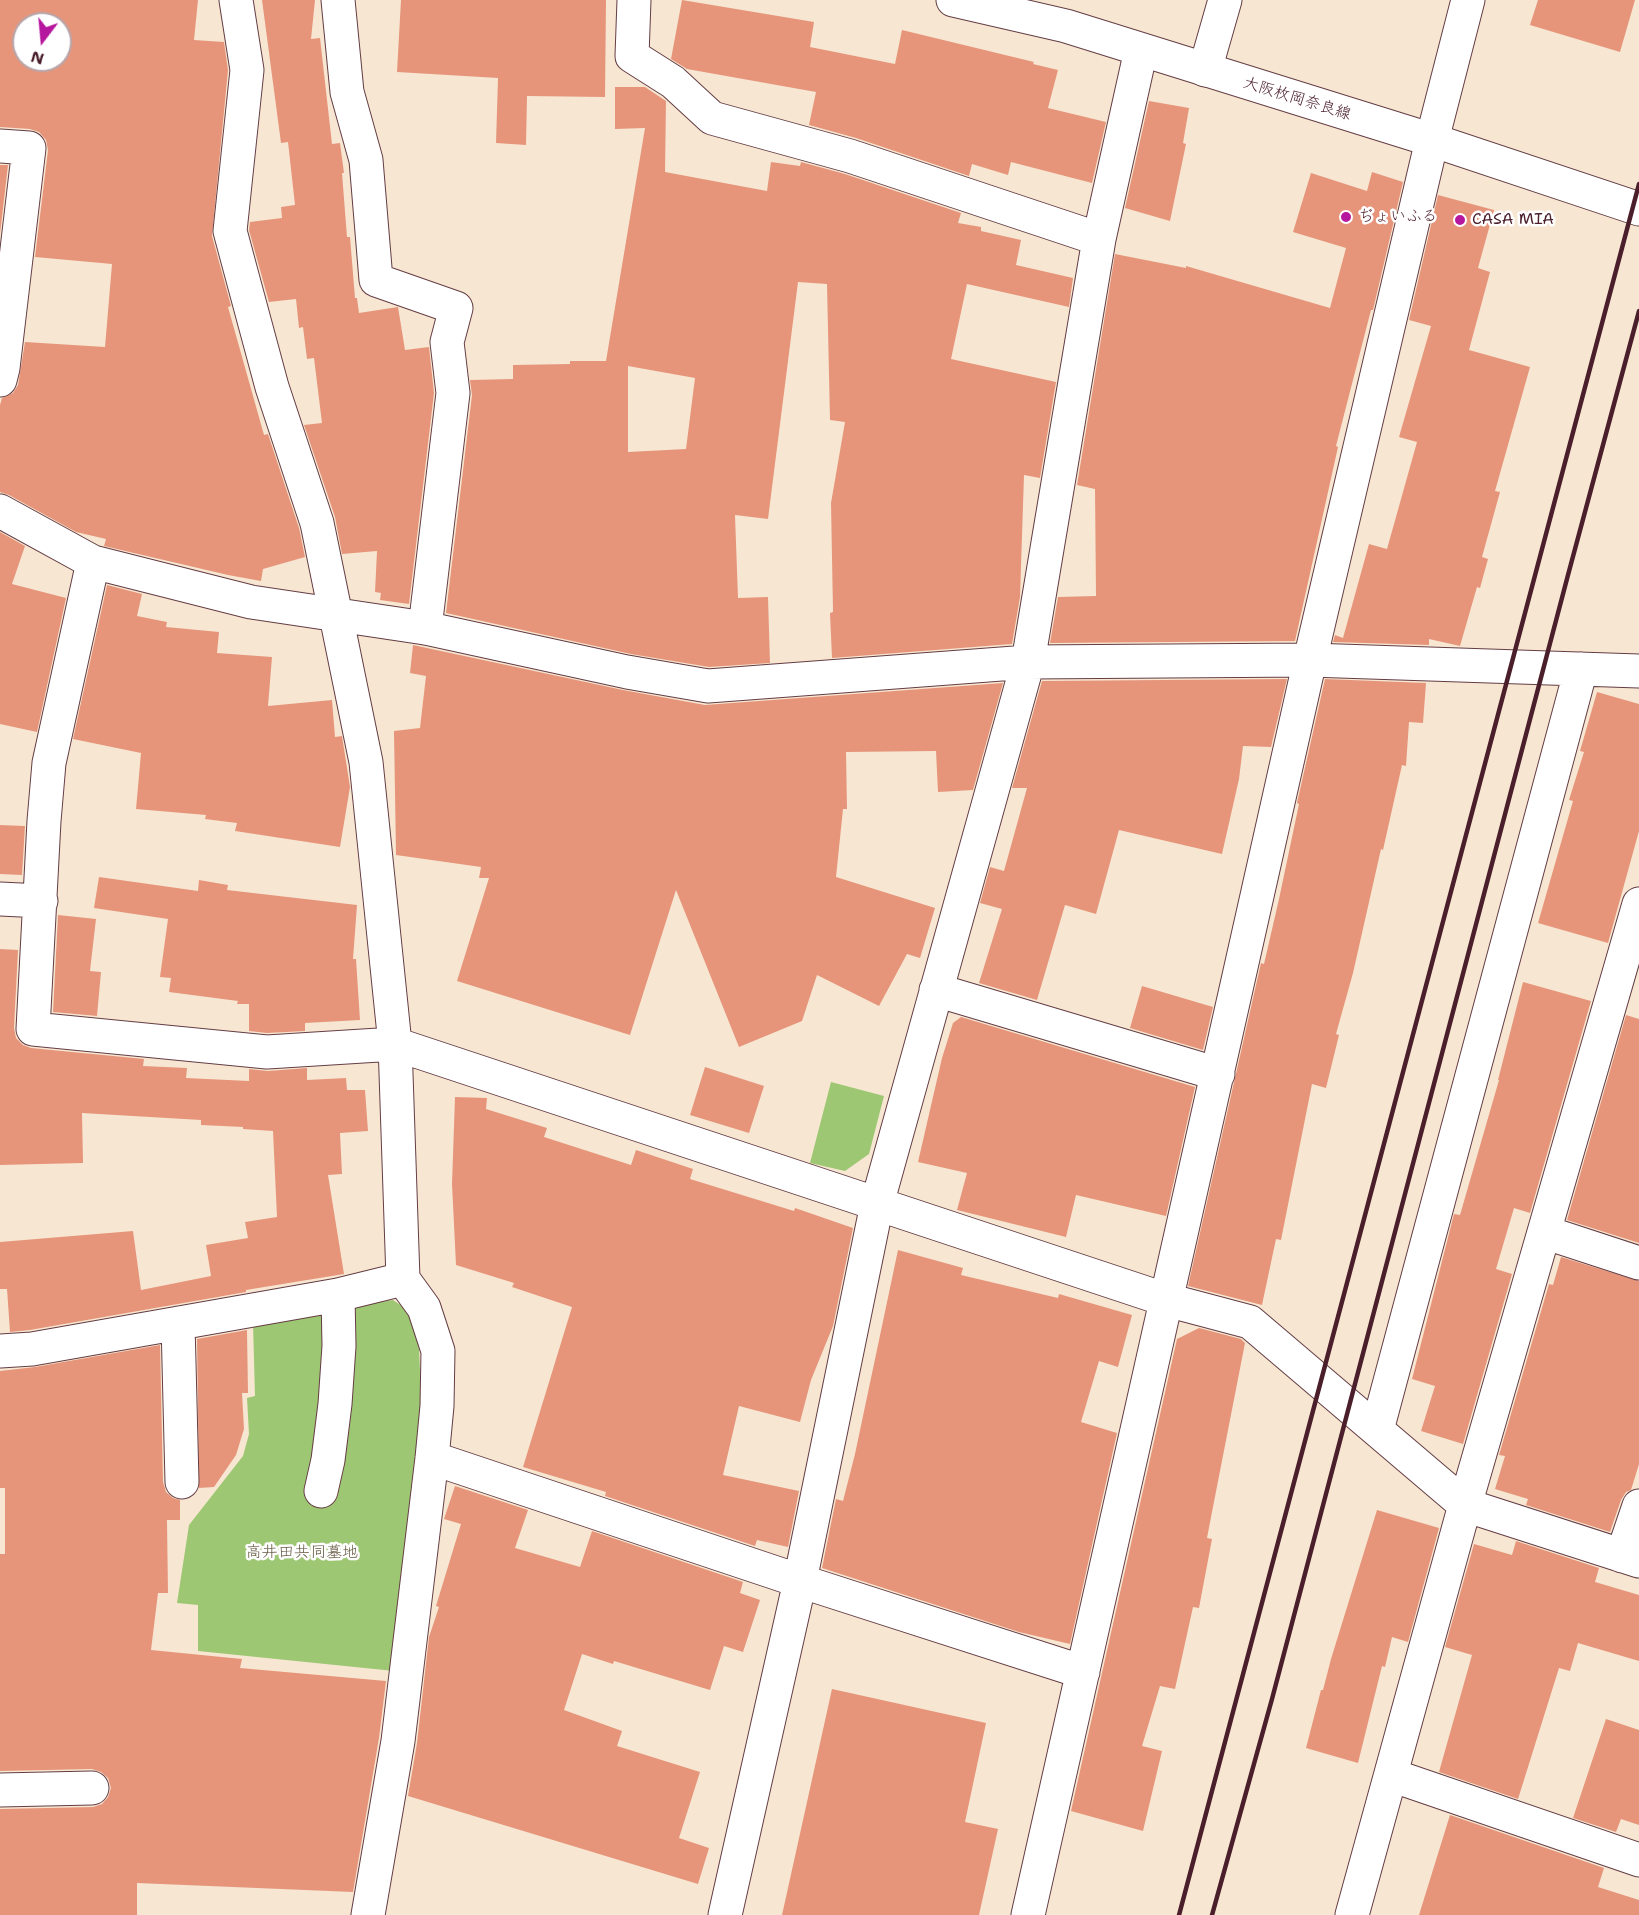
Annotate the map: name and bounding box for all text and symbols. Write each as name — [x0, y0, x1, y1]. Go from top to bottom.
north arrow — [12, 12, 72, 72]
text: N — [28, 46, 46, 70]
street label: 大阪枚岡奈良線 — [1241, 73, 1353, 125]
place label: ぢょいふる — [1358, 207, 1438, 227]
marker: ぢょいふる — [1339, 210, 1353, 224]
place label: CASA MIA — [1472, 210, 1554, 230]
marker: CASA MIA — [1453, 213, 1467, 227]
park label: 高井田共同墓地 — [246, 1543, 358, 1563]

